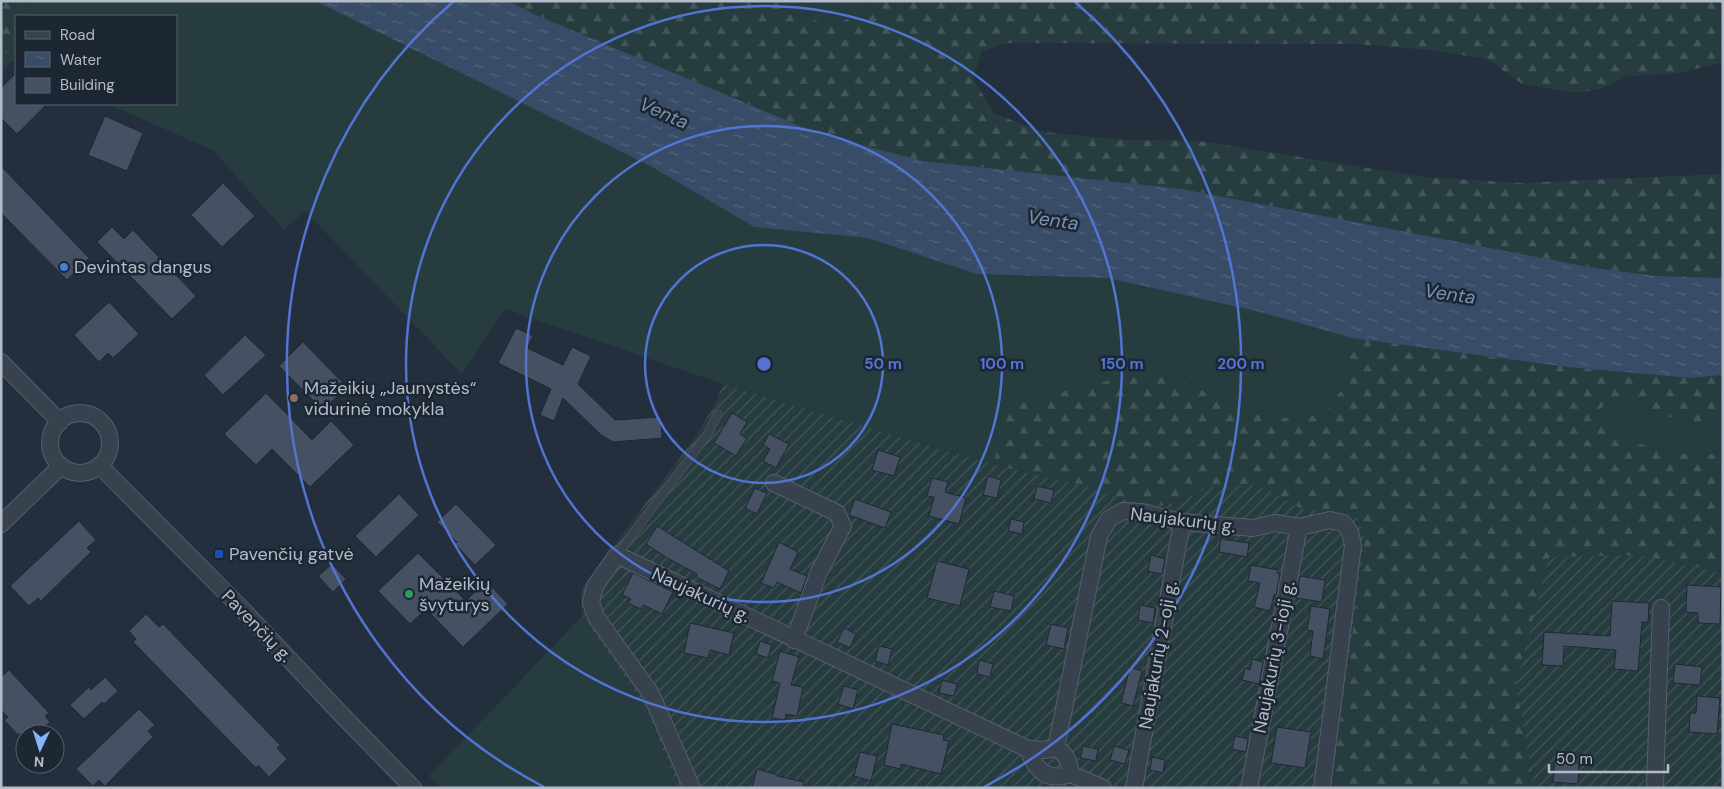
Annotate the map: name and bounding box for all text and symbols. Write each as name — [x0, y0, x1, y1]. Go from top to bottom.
legend — [15, 15, 178, 105]
text: Road — [60, 25, 95, 45]
text: Water — [60, 50, 102, 70]
text: Building — [60, 75, 115, 95]
water label: Venta — [635, 91, 693, 135]
water label: Venta — [1026, 204, 1080, 236]
place label: Devintas dangus — [74, 255, 212, 279]
marker: Devintas dangus — [58, 261, 70, 273]
water label: Venta — [1423, 278, 1477, 310]
text: 50 m — [864, 354, 902, 374]
text: 100 m — [980, 354, 1024, 374]
text: 150 m — [1101, 354, 1144, 374]
text: 200 m — [1217, 354, 1265, 374]
centre of rings — [755, 355, 773, 373]
place label: Mažeikių „Jaunystės“ vidurinė mokykla — [304, 376, 477, 421]
marker: Mažeikių „Jaunystės“ vidurinė mokykla — [288, 392, 300, 404]
street label: Naujakurių g. — [1129, 502, 1237, 538]
place label: Pavenčių gatvė — [229, 542, 354, 566]
marker: Pavenčių gatvė — [213, 548, 225, 560]
street label: Naujakurių g. — [648, 562, 754, 628]
place label: Mažeikių švyturys — [419, 572, 490, 617]
street label: Naujakurių 2-oji g. — [1133, 579, 1183, 731]
street label: Naujakurių 3-ioji g. — [1247, 579, 1301, 735]
street label: Pavenčių g. — [216, 584, 298, 668]
marker: Mažeikių švyturys — [403, 588, 415, 600]
north arrow — [15, 724, 65, 774]
scale bar — [1549, 742, 1668, 774]
text: 50 m — [1556, 749, 1593, 769]
text: N — [33, 753, 45, 771]

